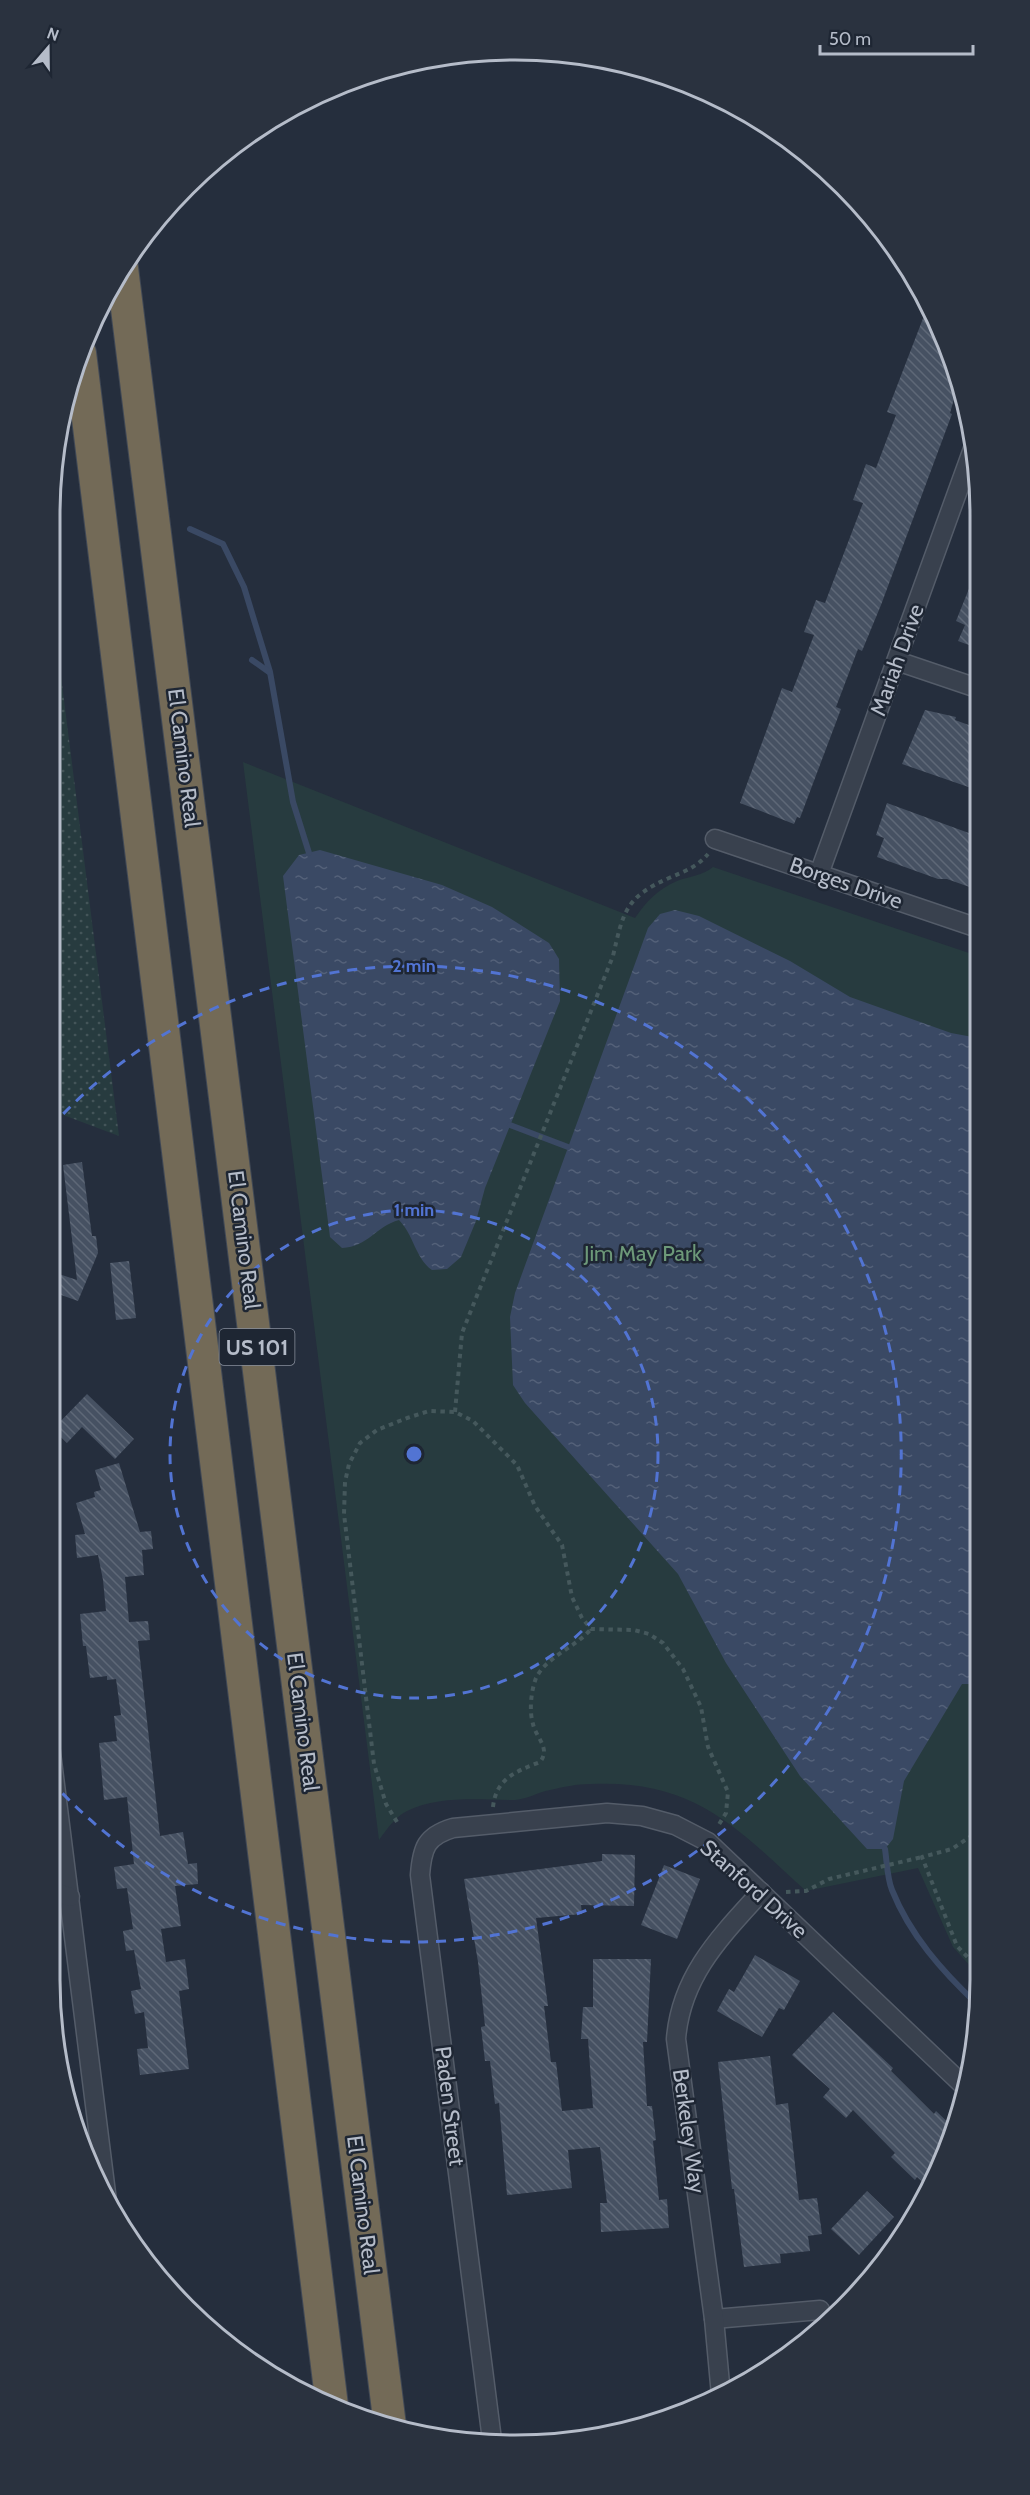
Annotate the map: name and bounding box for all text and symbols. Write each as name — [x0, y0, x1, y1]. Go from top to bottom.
north arrow — [18, 18, 78, 78]
scale bar — [820, 18, 973, 56]
text: N — [44, 24, 62, 45]
text: 50 m — [829, 28, 871, 50]
street label: Mariah Drive — [864, 601, 930, 719]
street label: El Camino Real — [162, 687, 206, 830]
street label: Borges Drive — [786, 851, 906, 915]
text: 2 min — [392, 955, 436, 977]
street label: El Camino Real — [222, 1169, 266, 1312]
text: 1 min — [394, 1199, 434, 1221]
park label: Jim May Park — [583, 1240, 702, 1267]
road number: US 101 — [220, 1329, 294, 1365]
centre of rings — [404, 1444, 424, 1464]
street label: El Camino Real — [281, 1651, 325, 1794]
street label: Stanford Drive — [695, 1834, 813, 1944]
street label: Paden Street — [429, 2045, 471, 2168]
street label: Berkeley Way — [667, 2067, 711, 2195]
street label: El Camino Real — [341, 2134, 385, 2277]

